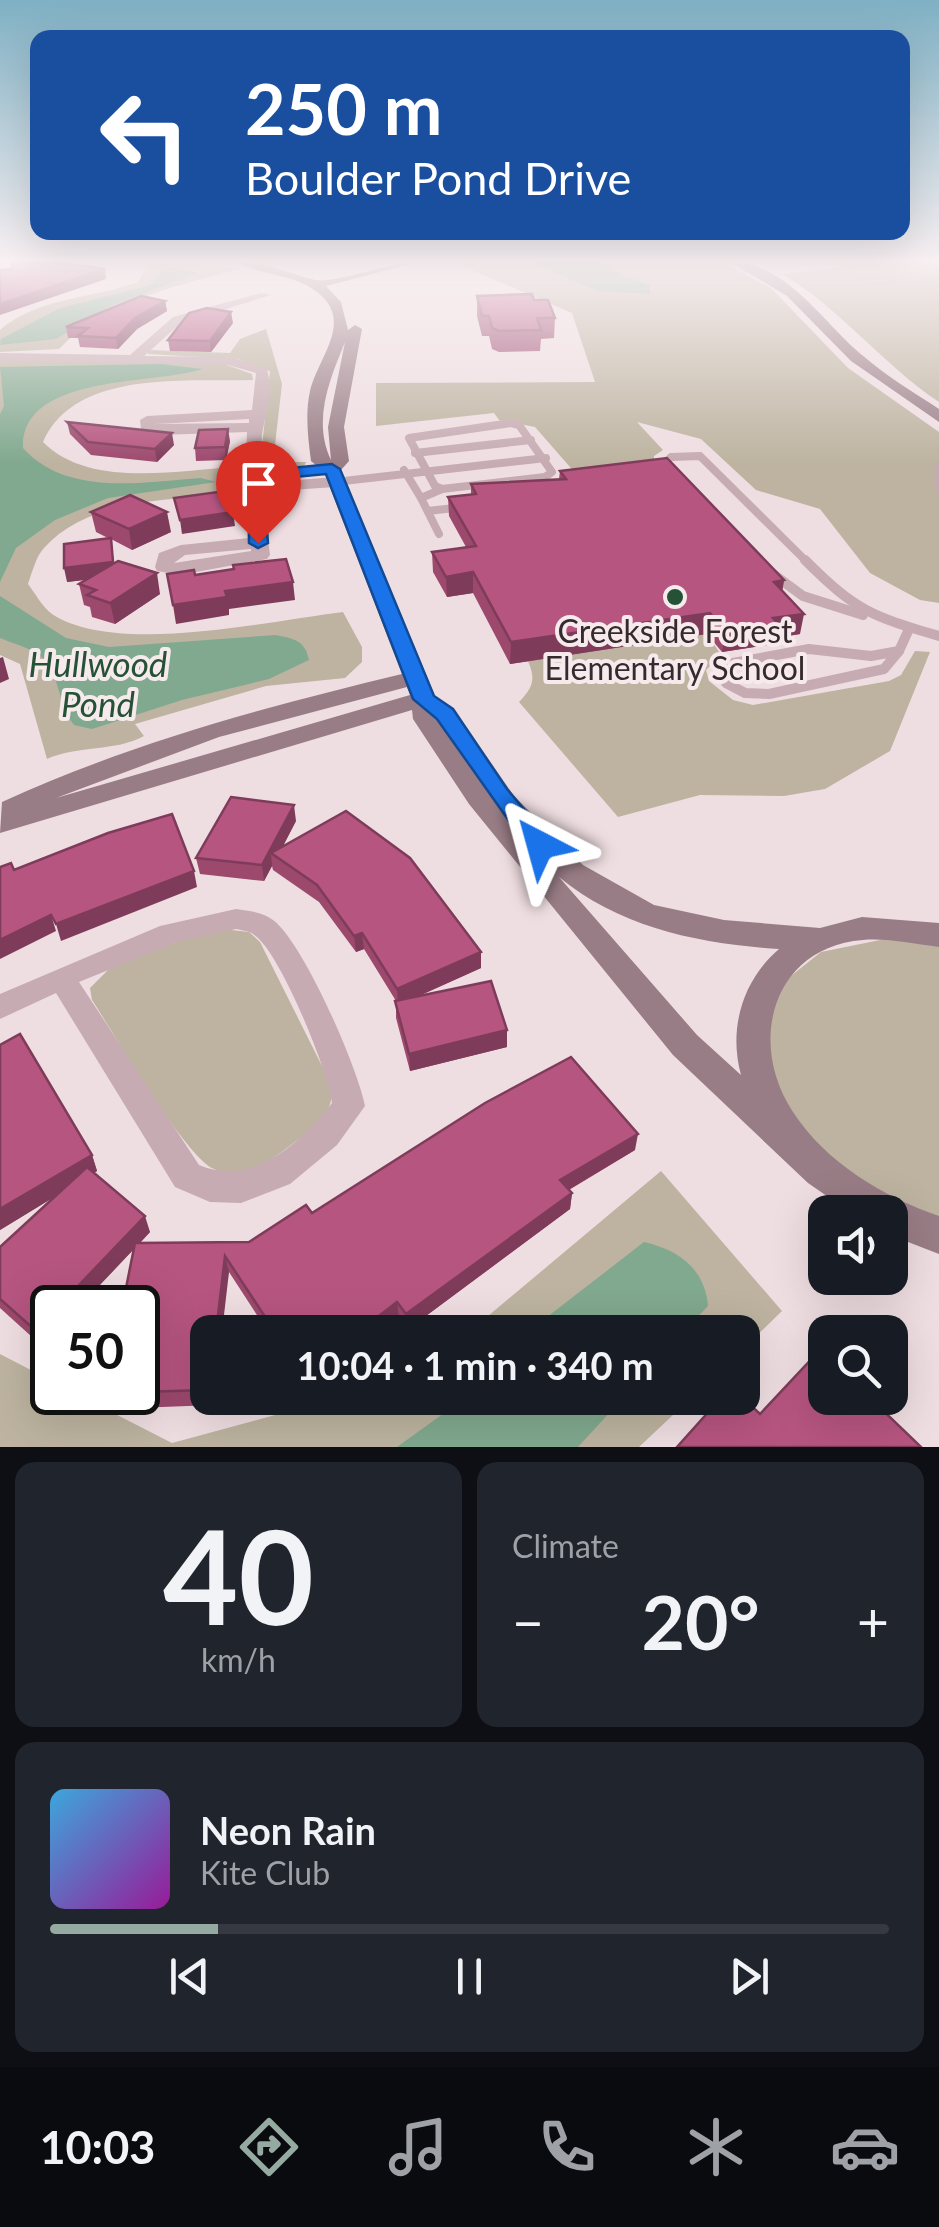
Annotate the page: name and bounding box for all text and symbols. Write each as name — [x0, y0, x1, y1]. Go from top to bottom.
text: 250 m — [245, 66, 442, 150]
icon: left — [80, 70, 210, 200]
text: Boulder Pond Drive — [245, 151, 631, 205]
pin — [216, 441, 301, 544]
icon: arrive — [231, 456, 286, 511]
marker: Creekside Forest Elementary School — [664, 586, 686, 608]
place label: Creekside Forest Elementary School — [545, 611, 805, 687]
water label: Hullwood Pond — [29, 642, 168, 724]
position arrow — [488, 793, 592, 897]
map controls — [808, 1195, 908, 1415]
button: sound — [808, 1195, 908, 1295]
speed limit sign: 50 — [30, 1285, 160, 1415]
button: search — [808, 1315, 908, 1415]
text: 10:04 · 1 min · 340 m — [296, 1342, 654, 1388]
text: 40 — [163, 1497, 314, 1653]
text: Climate — [512, 1526, 619, 1565]
text: 20° — [641, 1576, 760, 1666]
text: − — [512, 1588, 544, 1654]
text: + — [857, 1588, 889, 1654]
text: km/h — [201, 1640, 276, 1679]
text: Neon Rain — [200, 1807, 376, 1853]
text: Kite Club — [200, 1853, 330, 1892]
icon: previous — [162, 1949, 217, 2004]
icon: pause — [442, 1949, 497, 2004]
icon: next — [722, 1949, 777, 2004]
icon: directions — [234, 2112, 304, 2182]
icon: music — [383, 2112, 453, 2182]
icon: phone — [532, 2112, 602, 2182]
icon: climate — [681, 2112, 751, 2182]
icon: car — [830, 2112, 900, 2182]
text: 10:03 — [39, 2120, 155, 2174]

